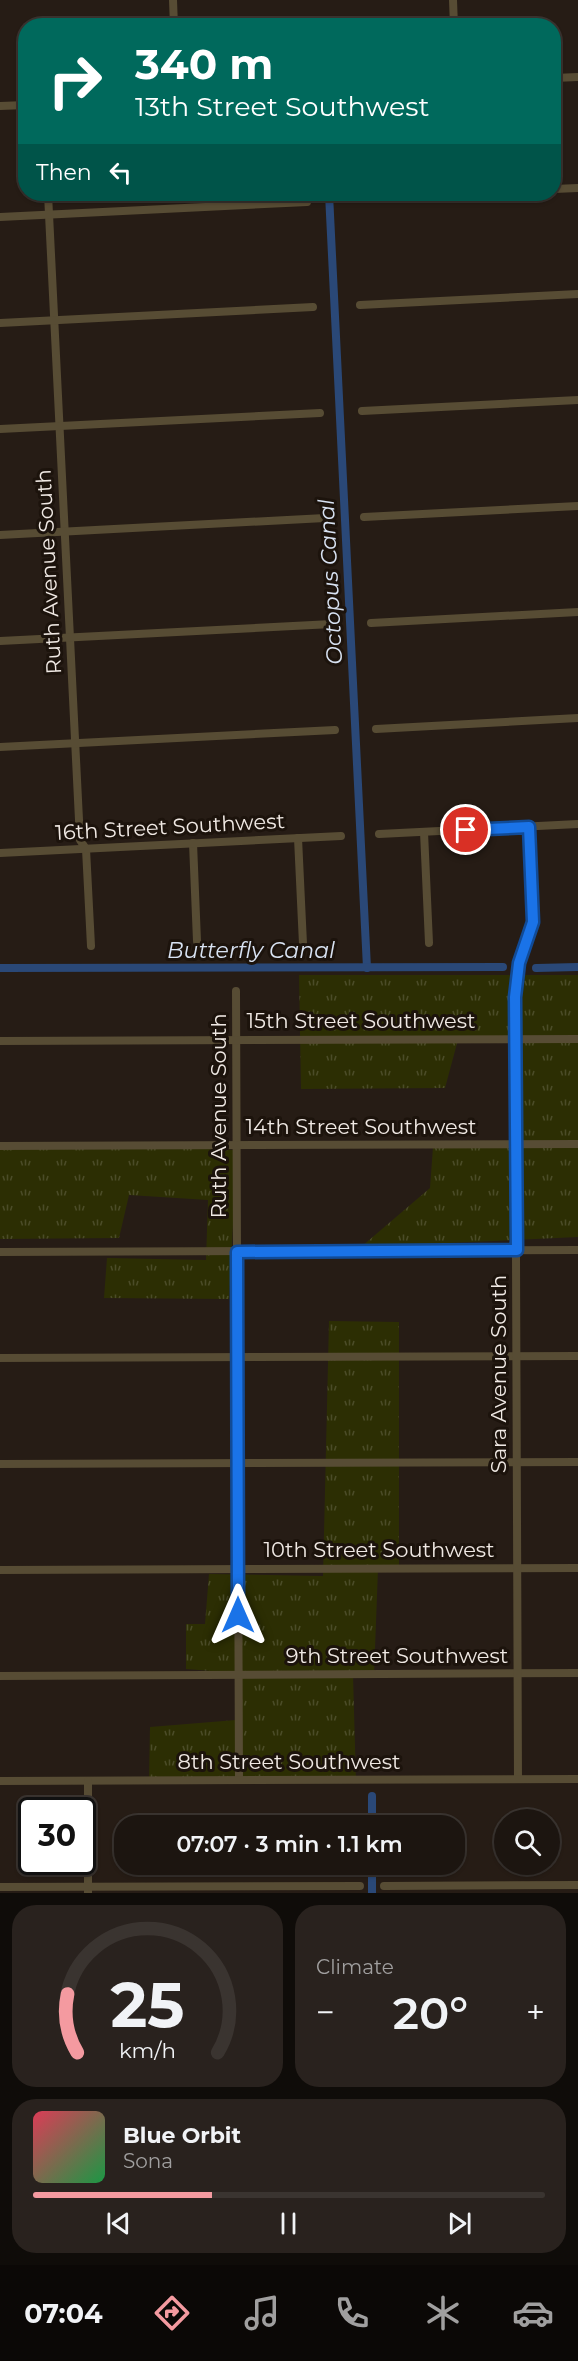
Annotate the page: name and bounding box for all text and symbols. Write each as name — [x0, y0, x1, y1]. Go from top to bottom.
text: 340 m — [135, 38, 273, 90]
icon: right — [36, 42, 114, 120]
text: 13th Street Southwest — [135, 90, 429, 123]
icon: left — [104, 156, 137, 189]
text: Then — [36, 159, 92, 186]
street label: Ruth Avenue South — [31, 469, 66, 675]
water label: Octopus Canal — [313, 499, 348, 665]
pin — [440, 804, 491, 855]
street label: 16th Street Southwest — [55, 808, 285, 845]
icon: arrive — [449, 813, 482, 846]
water label: Butterfly Canal — [167, 937, 335, 964]
street label: 15th Street Southwest — [247, 1008, 476, 1033]
street label: Ruth Avenue South — [206, 1013, 231, 1219]
street label: 14th Street Southwest — [246, 1114, 476, 1139]
street label: Sara Avenue South — [486, 1275, 511, 1473]
street label: 10th Street Southwest — [263, 1537, 495, 1562]
position arrow — [206, 1583, 270, 1647]
street label: 9th Street Southwest — [286, 1643, 508, 1668]
street label: 8th Street Southwest — [178, 1749, 400, 1774]
speed limit sign: 30 — [18, 1797, 96, 1875]
map controls — [494, 1809, 560, 1875]
button: search — [494, 1809, 560, 1875]
text: 07:07 · 3 min · 1.1 km — [176, 1831, 403, 1858]
text: Climate — [316, 1955, 394, 1979]
text: 25 — [111, 1967, 184, 2043]
text: 20° — [393, 1985, 468, 2040]
text: − — [316, 1992, 335, 2032]
text: + — [526, 1992, 545, 2032]
text: km/h — [119, 2037, 176, 2063]
text: Blue Orbit — [123, 2122, 241, 2149]
text: Sona — [123, 2149, 173, 2173]
icon: previous — [102, 2207, 135, 2240]
icon: pause — [272, 2207, 305, 2240]
icon: next — [443, 2207, 476, 2240]
icon: directions — [151, 2292, 193, 2334]
icon: music — [241, 2292, 283, 2334]
icon: phone — [331, 2292, 373, 2334]
icon: climate — [422, 2292, 464, 2334]
icon: car — [512, 2292, 554, 2334]
text: 07:04 — [24, 2297, 103, 2330]

